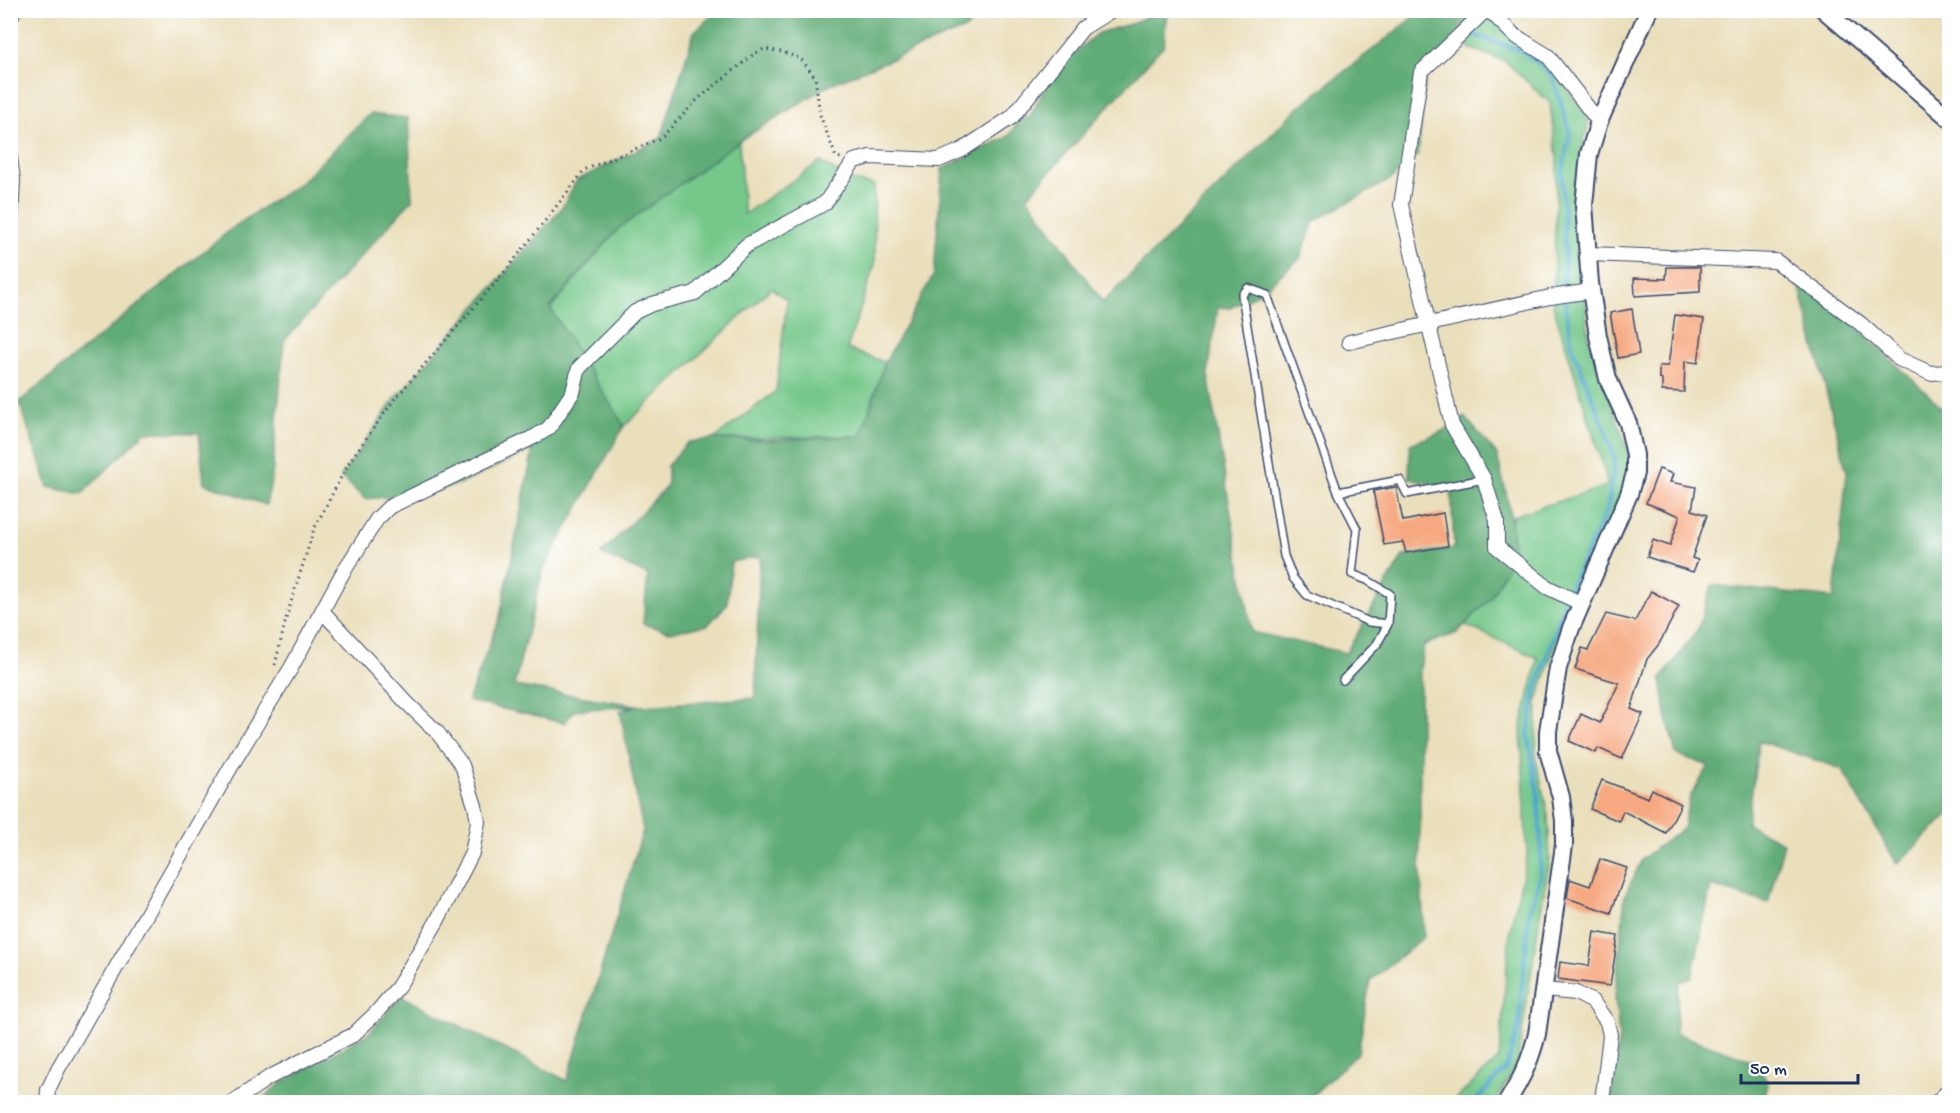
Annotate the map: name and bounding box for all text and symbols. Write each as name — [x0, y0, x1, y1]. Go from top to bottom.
scale bar — [1741, 1047, 1858, 1085]
text: 50 m — [1750, 1060, 1787, 1081]

